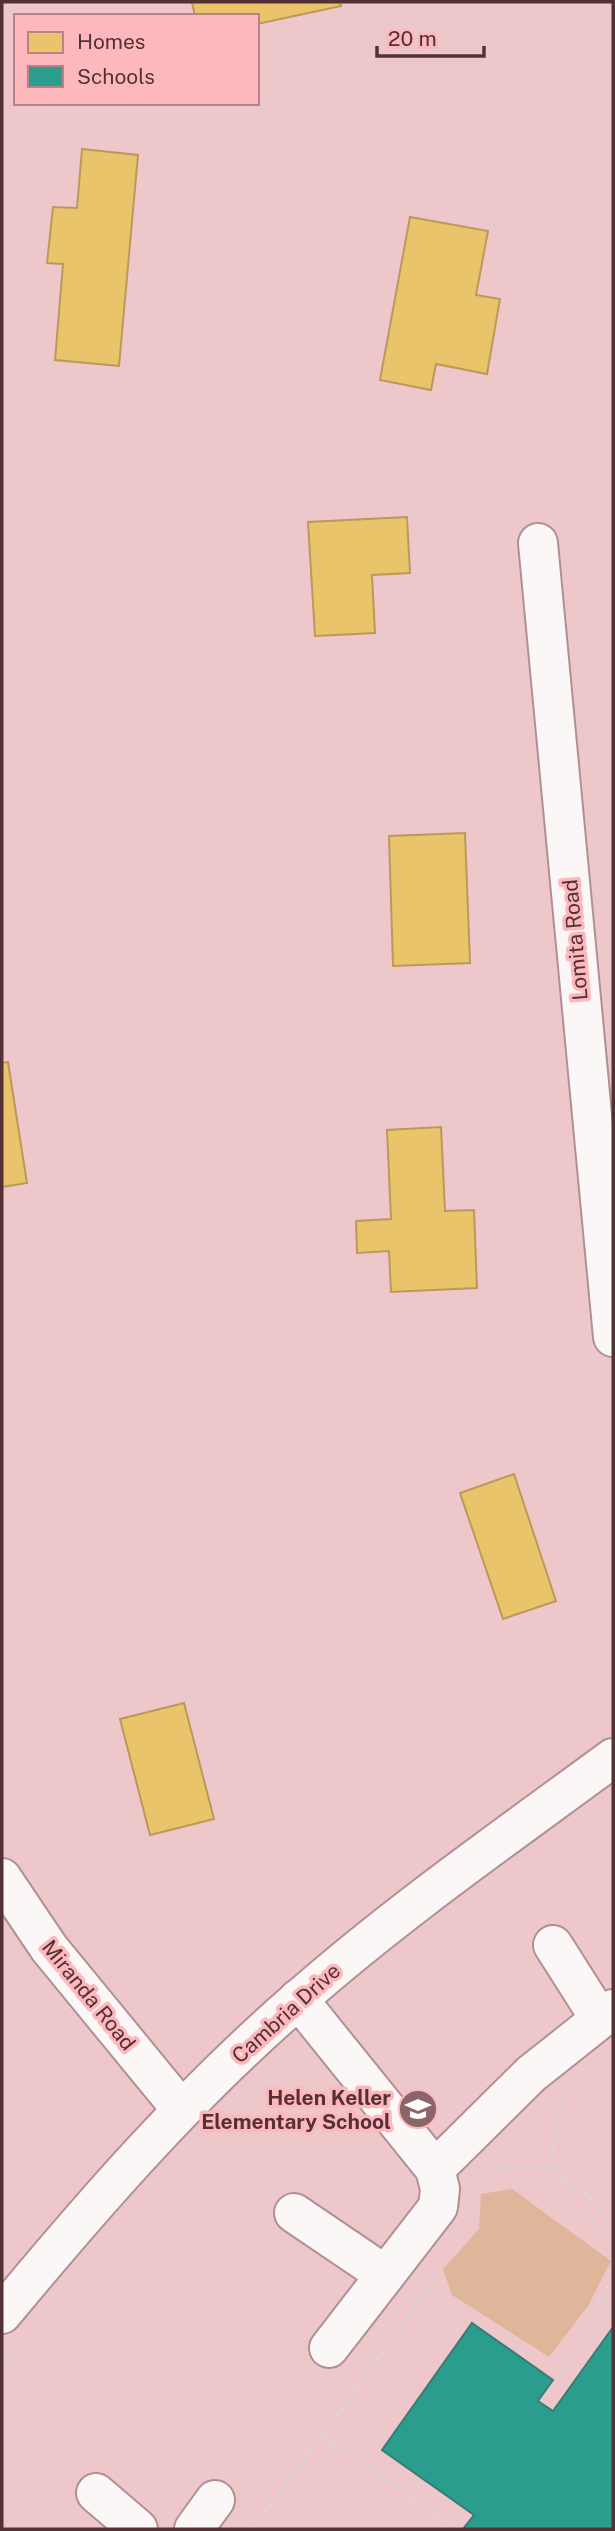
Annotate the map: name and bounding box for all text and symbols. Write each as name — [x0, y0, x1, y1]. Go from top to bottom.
legend — [14, 14, 259, 105]
scale bar — [377, 14, 484, 58]
text: 20 m — [388, 26, 437, 51]
text: Homes — [77, 29, 145, 54]
text: Schools — [77, 64, 155, 89]
street label: Lomita Road — [557, 878, 593, 1002]
street label: Miranda Road — [37, 1935, 141, 2055]
street label: Cambria Drive — [227, 1958, 345, 2068]
place label: Helen Keller Elementary School — [201, 2085, 391, 2134]
school or university icon: Helen Keller Elementary School — [397, 2088, 439, 2130]

